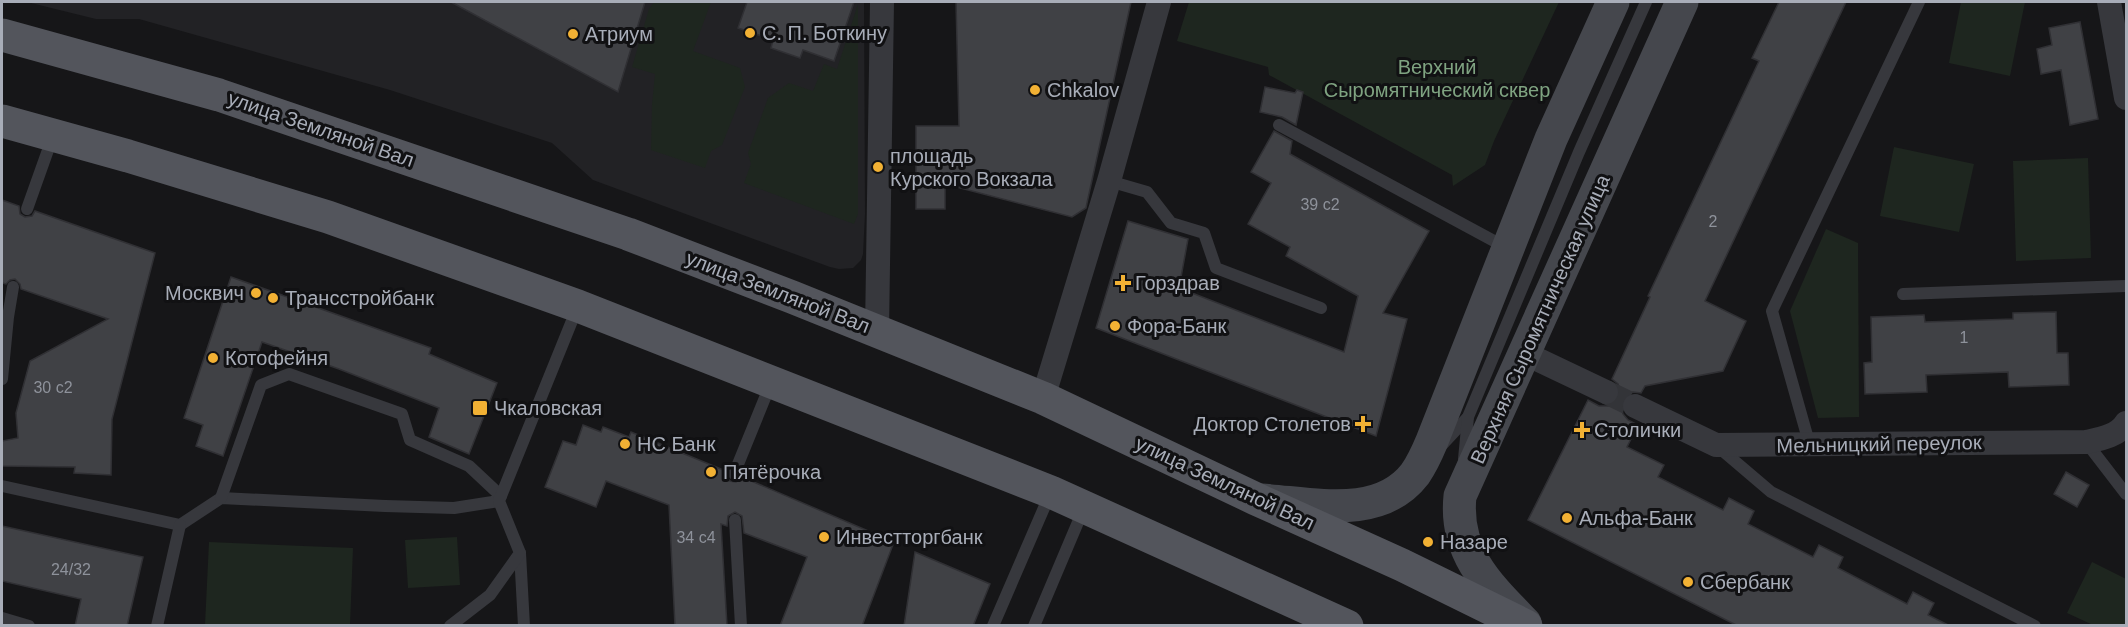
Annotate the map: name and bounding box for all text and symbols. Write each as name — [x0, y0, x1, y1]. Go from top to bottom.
place label: С. П. Боткину — [762, 22, 887, 44]
place label: Атриум — [585, 23, 653, 45]
marker: С. П. Боткину — [743, 26, 757, 40]
marker: Атриум — [566, 27, 580, 41]
park label: Верхний Сыромятнический сквер — [1324, 56, 1550, 101]
place label: Chkalov — [1047, 79, 1119, 101]
marker: Chkalov — [1028, 83, 1042, 97]
street label: улица Земляной Вал — [225, 87, 417, 171]
place label: площадь Курского Вокзала — [890, 145, 1054, 190]
marker: площадь Курского Вокзала — [871, 160, 885, 174]
street label: Верхняя Сыромятническая улица — [1466, 170, 1614, 467]
house number: 39 с2 — [1300, 196, 1340, 213]
house number: 2 — [1709, 213, 1718, 230]
street label: улица Земляной Вал — [683, 247, 873, 337]
place label: Горздрав — [1135, 272, 1220, 294]
marker: Горздрав — [1116, 276, 1130, 290]
place label: Москвич — [165, 282, 244, 304]
marker: Москвич — [249, 286, 263, 300]
place label: Трансстройбанк — [285, 287, 434, 309]
marker: Трансстройбанк — [266, 291, 280, 305]
place label: Фора-Банк — [1127, 315, 1227, 337]
marker: Фора-Банк — [1108, 319, 1122, 333]
house number: 1 — [1960, 329, 1969, 346]
place label: Котофейня — [225, 347, 328, 369]
marker: Котофейня — [206, 351, 220, 365]
house number: 30 с2 — [33, 379, 73, 396]
place label: Чкаловская — [494, 397, 602, 419]
marker: Чкаловская — [471, 399, 489, 417]
place label: Доктор Столетов — [1194, 413, 1351, 435]
marker: Доктор Столетов — [1356, 417, 1370, 431]
place label: Столички — [1594, 419, 1681, 441]
marker: Столички — [1575, 423, 1589, 437]
street label: Мельницкий переулок — [1776, 431, 1982, 457]
street label: улица Земляной Вал — [1132, 432, 1318, 534]
place label: НС Банк — [637, 433, 716, 455]
marker: НС Банк — [618, 437, 632, 451]
place label: Пятёрочка — [723, 461, 822, 483]
marker: Пятёрочка — [704, 465, 718, 479]
place label: Альфа-Банк — [1579, 507, 1693, 529]
marker: Альфа-Банк — [1560, 511, 1574, 525]
place label: Инвестторгбанк — [836, 526, 983, 548]
house number: 34 с4 — [676, 529, 716, 546]
marker: Инвестторгбанк — [817, 530, 831, 544]
place label: Назаре — [1440, 531, 1508, 553]
marker: Назаре — [1421, 535, 1435, 549]
house number: 24/32 — [51, 561, 91, 578]
place label: Сбербанк — [1700, 571, 1790, 593]
marker: Сбербанк — [1681, 575, 1695, 589]

